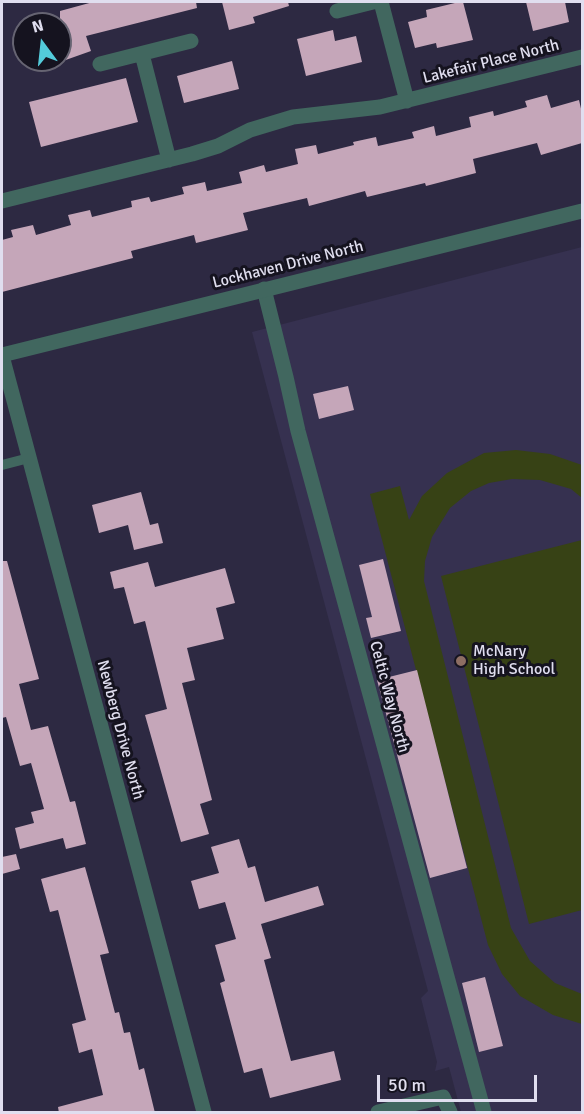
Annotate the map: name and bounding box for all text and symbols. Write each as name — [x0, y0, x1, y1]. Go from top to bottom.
north arrow — [12, 12, 72, 72]
text: N — [30, 15, 46, 38]
street label: Lakefair Place North — [421, 36, 561, 88]
street label: Lockhaven Drive North — [211, 237, 365, 293]
street label: Celtic Way North — [365, 639, 413, 755]
place label: McNary High School — [473, 642, 555, 680]
marker: McNary High School — [454, 654, 468, 668]
street label: Newberg Drive North — [92, 658, 148, 802]
scale bar — [380, 1063, 540, 1101]
text: 50 m — [388, 1074, 426, 1096]

